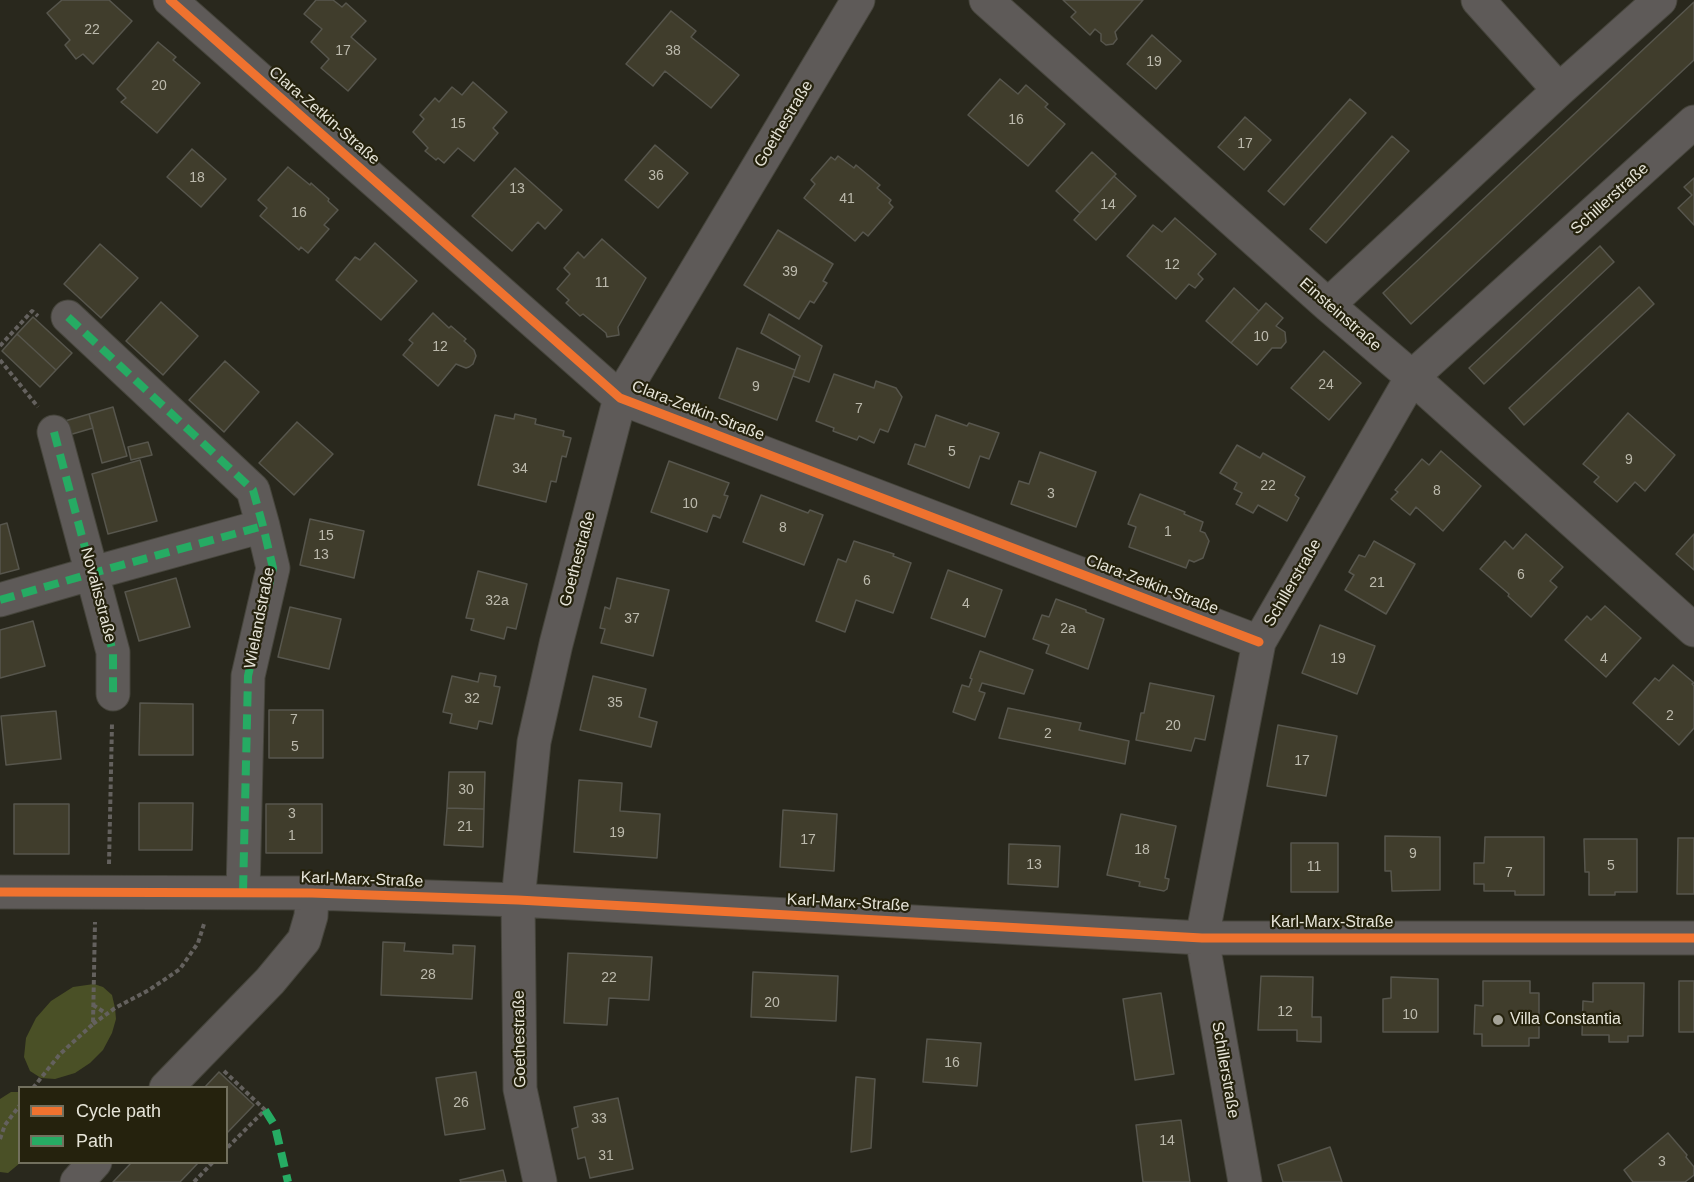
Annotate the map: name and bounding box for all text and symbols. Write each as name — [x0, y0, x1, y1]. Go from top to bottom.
house number: 22 — [84, 22, 100, 38]
house number: 17 — [335, 43, 351, 59]
house number: 38 — [665, 43, 681, 59]
house number: 19 — [1146, 54, 1162, 70]
street label: Clara-Zetkin-Straße — [265, 63, 383, 169]
street label: Goethestraße — [751, 77, 817, 171]
house number: 20 — [151, 78, 167, 94]
house number: 16 — [1008, 112, 1024, 128]
house number: 15 — [450, 116, 466, 132]
house number: 17 — [1237, 136, 1253, 152]
street label: Schillerstraße — [1567, 159, 1653, 239]
house number: 36 — [648, 168, 664, 184]
house number: 18 — [189, 170, 205, 186]
house number: 13 — [509, 181, 525, 197]
house number: 41 — [839, 191, 855, 207]
house number: 14 — [1100, 197, 1116, 213]
house number: 16 — [291, 205, 307, 221]
house number: 12 — [1164, 257, 1180, 273]
house number: 39 — [782, 264, 798, 280]
street label: Einsteinstraße — [1295, 274, 1385, 356]
house number: 11 — [595, 275, 609, 291]
house number: 10 — [1253, 329, 1269, 345]
house number: 12 — [432, 339, 448, 355]
street label: Clara-Zetkin-Straße — [629, 377, 767, 445]
house number: 24 — [1318, 377, 1334, 393]
house number: 9 — [752, 379, 760, 395]
house number: 7 — [855, 401, 863, 417]
house number: 5 — [948, 444, 956, 460]
house number: 9 — [1625, 452, 1633, 468]
house number: 34 — [512, 461, 528, 477]
house number: 22 — [1260, 478, 1276, 494]
house number: 8 — [1433, 483, 1441, 499]
house number: 3 — [1047, 486, 1055, 502]
house number: 10 — [682, 496, 698, 512]
street label: Goethestraße — [556, 509, 600, 609]
house number: 8 — [779, 520, 787, 536]
house number: 1 — [1164, 524, 1172, 540]
house number: 15 — [318, 528, 334, 544]
street label: Schillerstraße — [1260, 536, 1326, 630]
street label: Novalisstraße — [76, 545, 120, 645]
house number: 13 — [313, 547, 329, 563]
street label: Clara-Zetkin-Straße — [1083, 551, 1221, 619]
street label: Wielandstraße — [241, 566, 279, 670]
house number: 6 — [1517, 567, 1525, 583]
house number: 6 — [863, 573, 871, 589]
house number: 21 — [1369, 575, 1385, 591]
house number: 32a — [485, 593, 509, 609]
house number: 4 — [962, 596, 970, 612]
house number: 37 — [624, 611, 640, 627]
house number: 2a — [1060, 621, 1076, 637]
house number: 19 — [1330, 651, 1346, 667]
house number: 4 — [1600, 651, 1608, 667]
house number: 32 — [464, 691, 480, 707]
house number: 35 — [607, 695, 623, 711]
house number: 2 — [1666, 708, 1674, 724]
house number: 7 — [290, 712, 298, 728]
house number: 20 — [1165, 718, 1181, 734]
house number: 2 — [1044, 726, 1052, 742]
house number: 5 — [291, 739, 299, 755]
house number: 17 — [1294, 753, 1310, 769]
house number: 30 — [458, 782, 474, 798]
house number: 3 — [288, 806, 296, 822]
house number: 21 — [457, 819, 473, 835]
house number: 19 — [609, 825, 625, 841]
house number: 1 — [288, 828, 296, 844]
house number: 17 — [800, 832, 816, 848]
house number: 18 — [1134, 842, 1150, 858]
house number: 9 — [1409, 846, 1417, 862]
house number: 13 — [1026, 857, 1042, 873]
house number: 5 — [1607, 858, 1615, 874]
house number: 11 — [1307, 859, 1321, 875]
house number: 7 — [1505, 865, 1513, 881]
street label: Karl-Marx-Straße — [300, 868, 424, 892]
street label: Karl-Marx-Straße — [786, 890, 910, 916]
street label: Karl-Marx-Straße — [1271, 913, 1393, 933]
house number: 28 — [420, 967, 436, 983]
house number: 22 — [601, 970, 617, 986]
street label: Goethestraße — [510, 990, 530, 1088]
house number: 20 — [764, 995, 780, 1011]
house number: 12 — [1277, 1004, 1293, 1020]
house number: 10 — [1402, 1007, 1418, 1023]
place label: Villa Constantia — [1510, 1010, 1621, 1030]
marker: Villa Constantia — [1491, 1013, 1505, 1027]
street label: Schillerstraße — [1207, 1020, 1243, 1120]
house number: 16 — [944, 1055, 960, 1071]
legend — [18, 1086, 228, 1164]
house number: 26 — [453, 1095, 469, 1111]
text: Cycle path — [76, 1101, 161, 1121]
house number: 33 — [591, 1111, 607, 1127]
text: Path — [76, 1131, 113, 1151]
house number: 14 — [1159, 1133, 1175, 1149]
house number: 31 — [598, 1148, 614, 1164]
house number: 3 — [1658, 1154, 1666, 1170]

